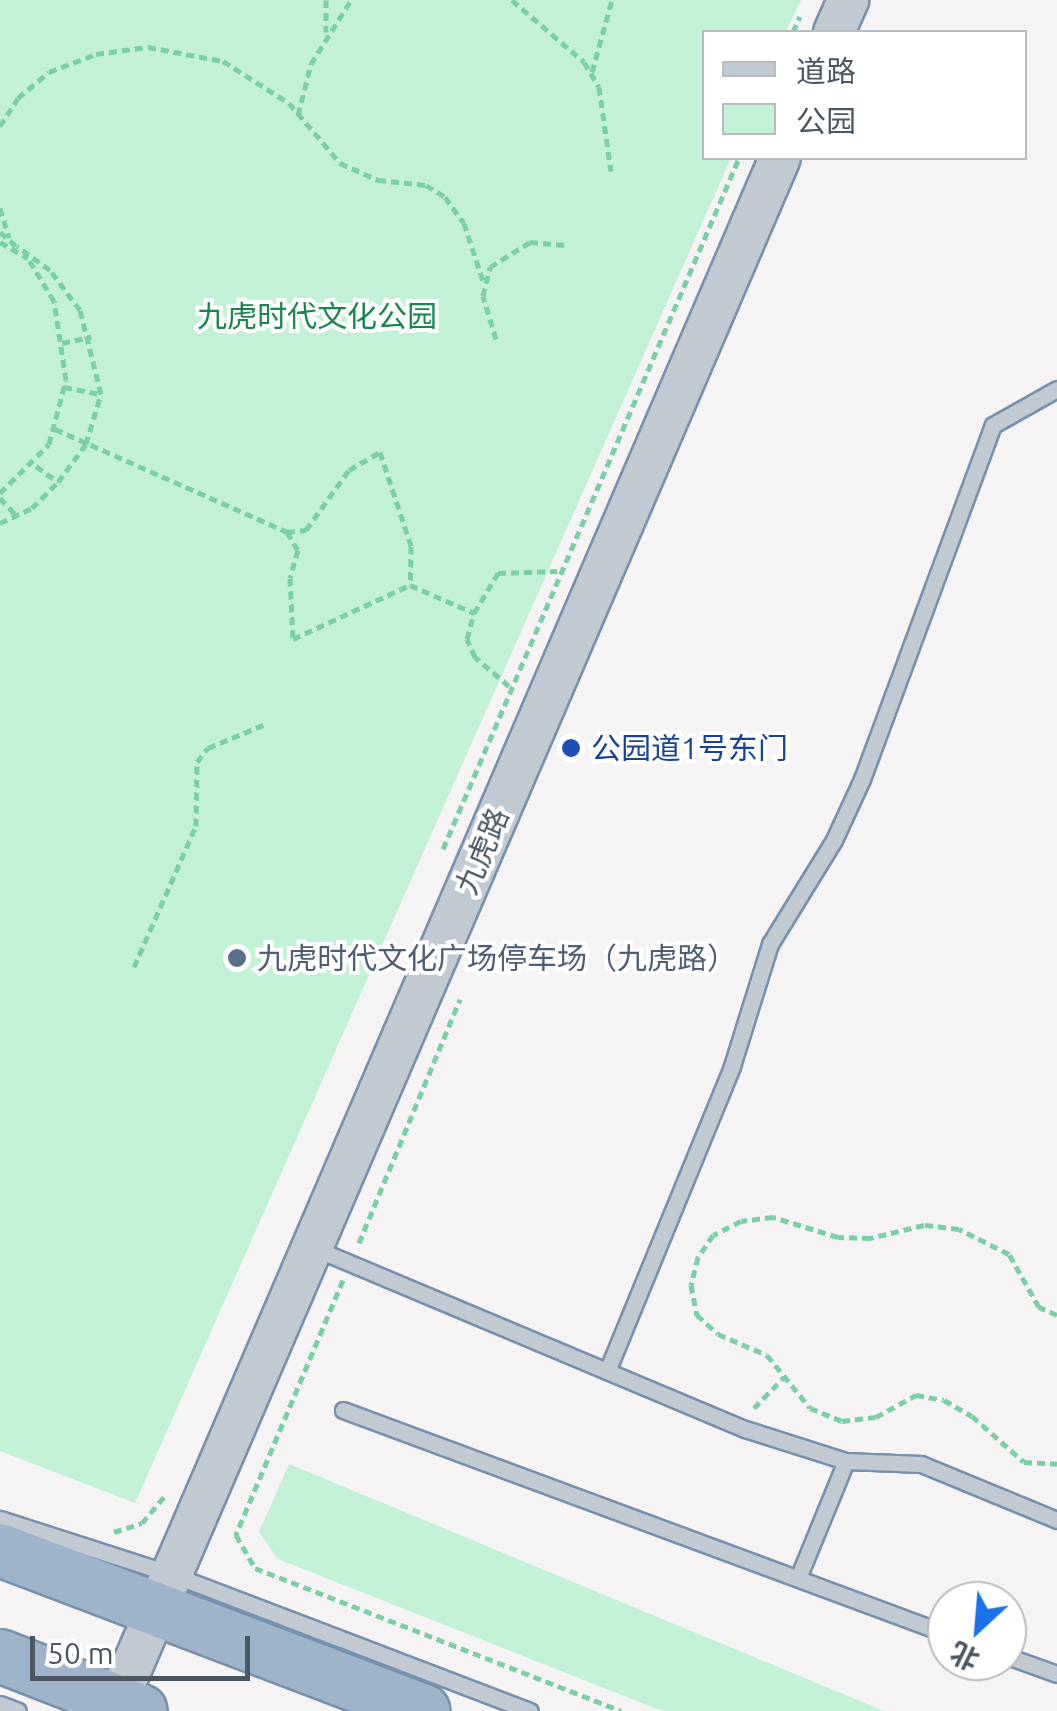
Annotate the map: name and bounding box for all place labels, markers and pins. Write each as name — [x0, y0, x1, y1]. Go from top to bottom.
place label: 公园道1号东门 — [591, 730, 788, 766]
marker: 公园道1号东门 — [560, 737, 582, 759]
place label: 九虎时代文化广场停车场（九虎路） — [257, 940, 737, 976]
marker: 九虎时代文化广场停车场（九虎路） — [226, 947, 248, 969]

